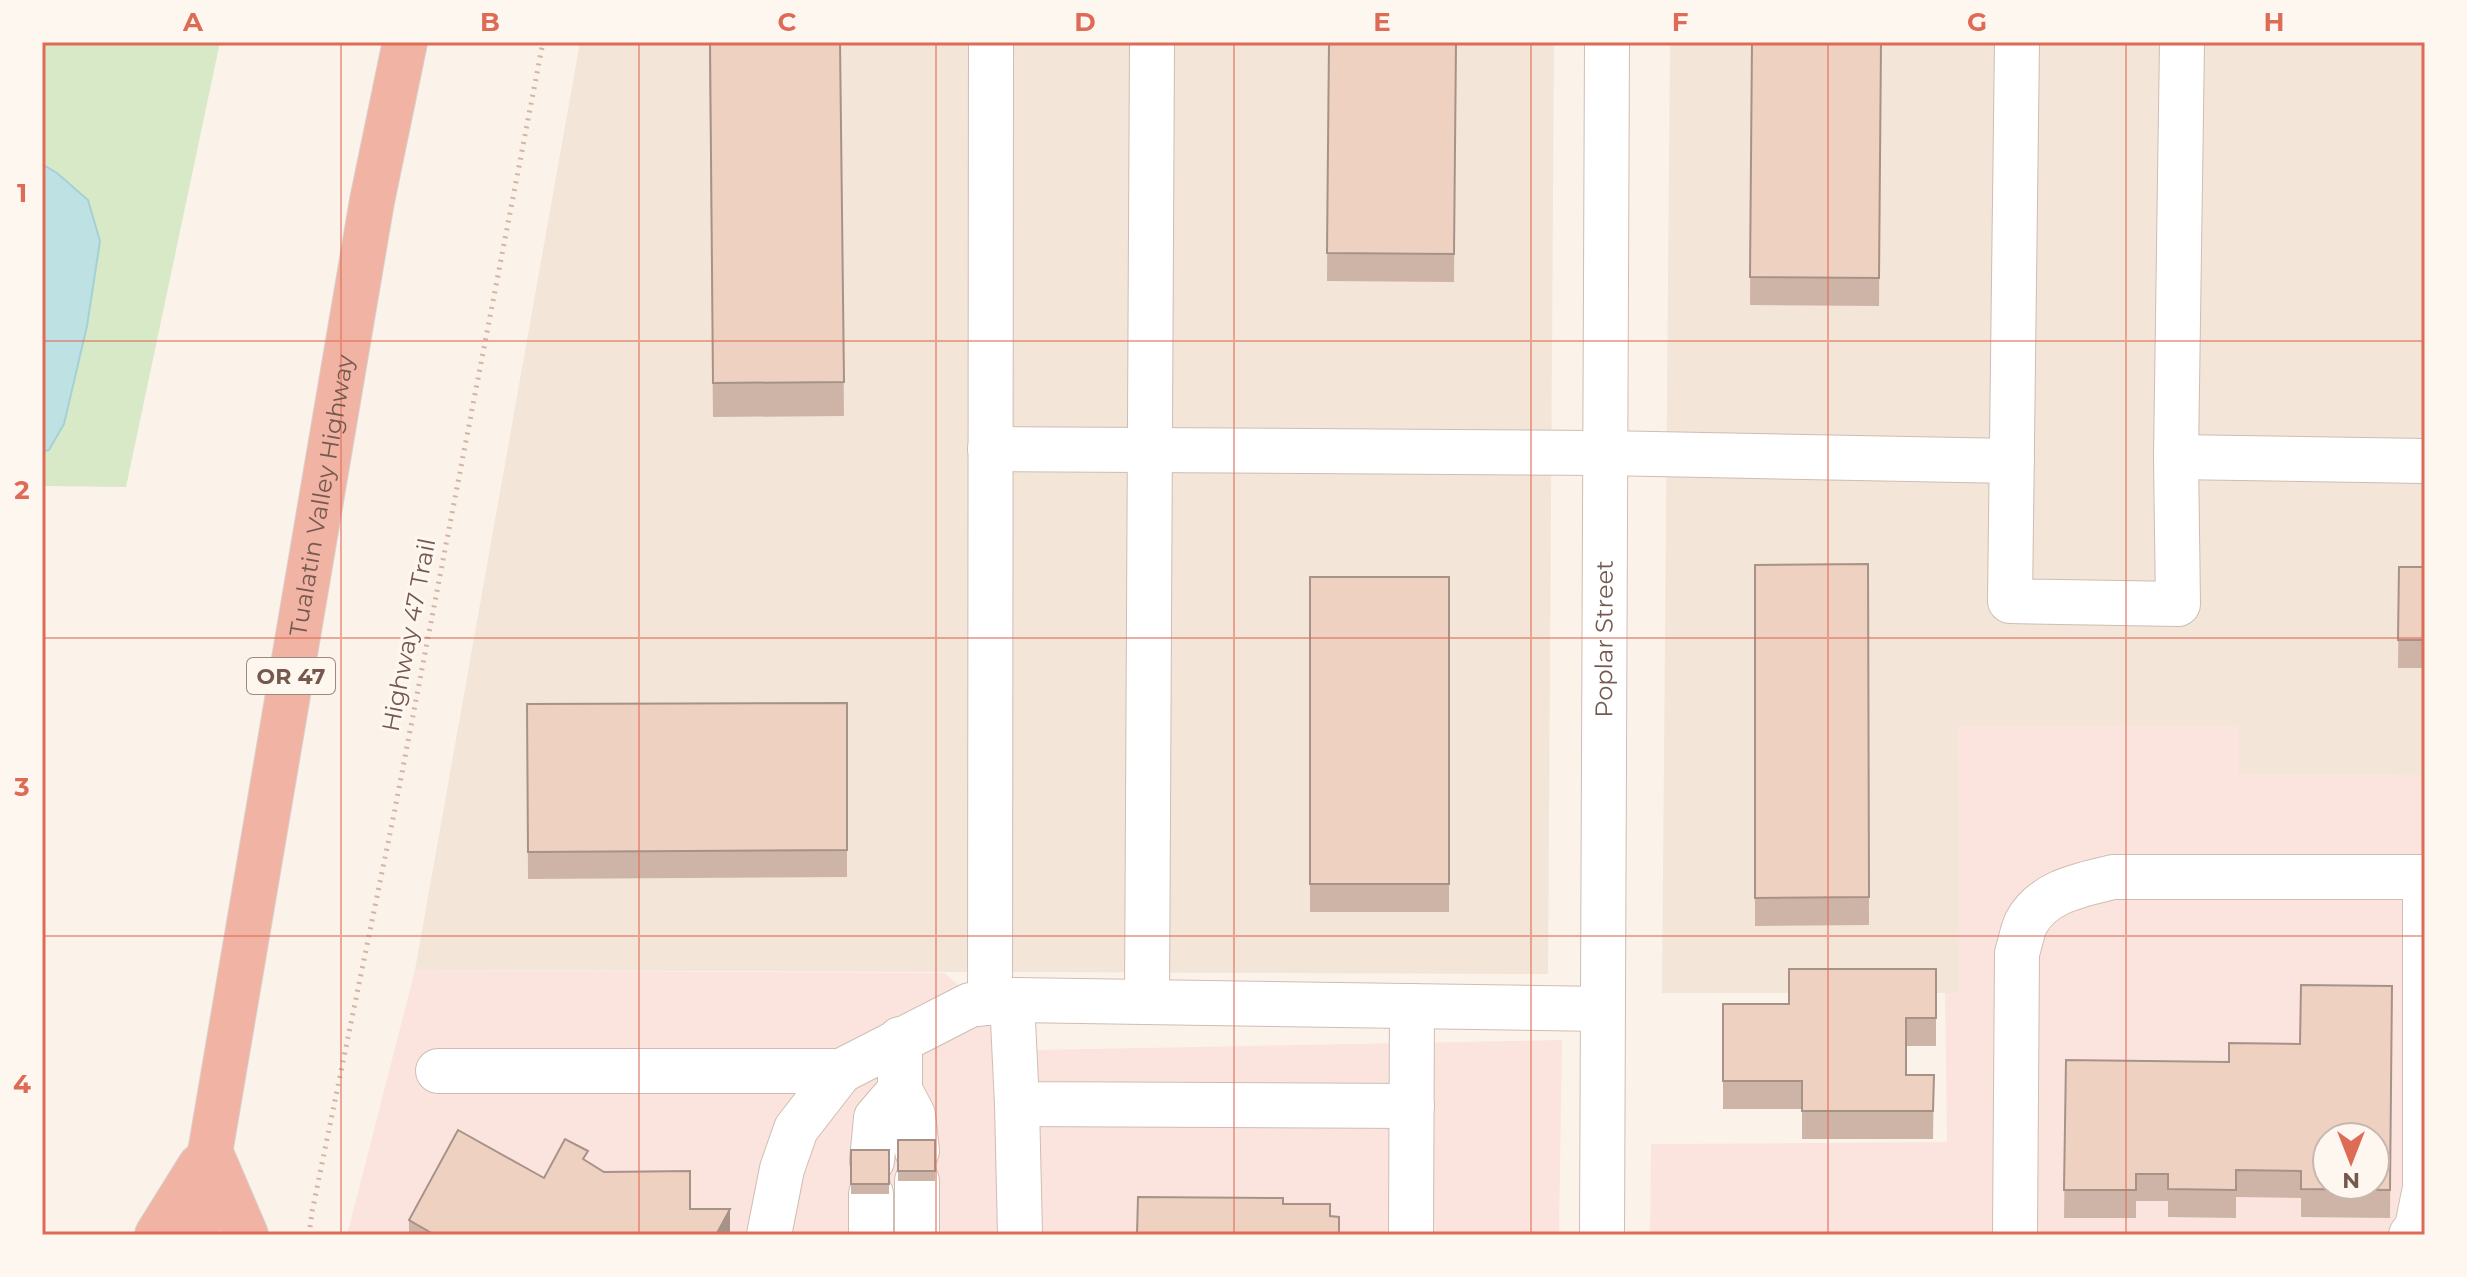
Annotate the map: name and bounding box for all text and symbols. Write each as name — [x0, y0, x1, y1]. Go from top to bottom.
text: A — [182, 6, 204, 38]
text: B — [480, 6, 500, 38]
text: C — [778, 6, 797, 38]
text: D — [1074, 6, 1096, 38]
text: E — [1373, 6, 1391, 38]
text: F — [1672, 6, 1688, 38]
text: G — [1967, 6, 1987, 38]
text: H — [2263, 6, 2285, 38]
text: 1 — [17, 177, 27, 209]
street label: Tualatin Valley Highway — [283, 353, 360, 639]
text: 2 — [14, 474, 30, 506]
street label: Highway 47 Trail — [376, 536, 441, 734]
street label: Poplar Street — [1589, 560, 1619, 718]
road number: OR 47 — [247, 658, 335, 694]
text: 3 — [13, 771, 30, 803]
text: 4 — [13, 1068, 31, 1100]
north arrow — [2311, 1121, 2391, 1201]
text: N — [2342, 1167, 2360, 1194]

